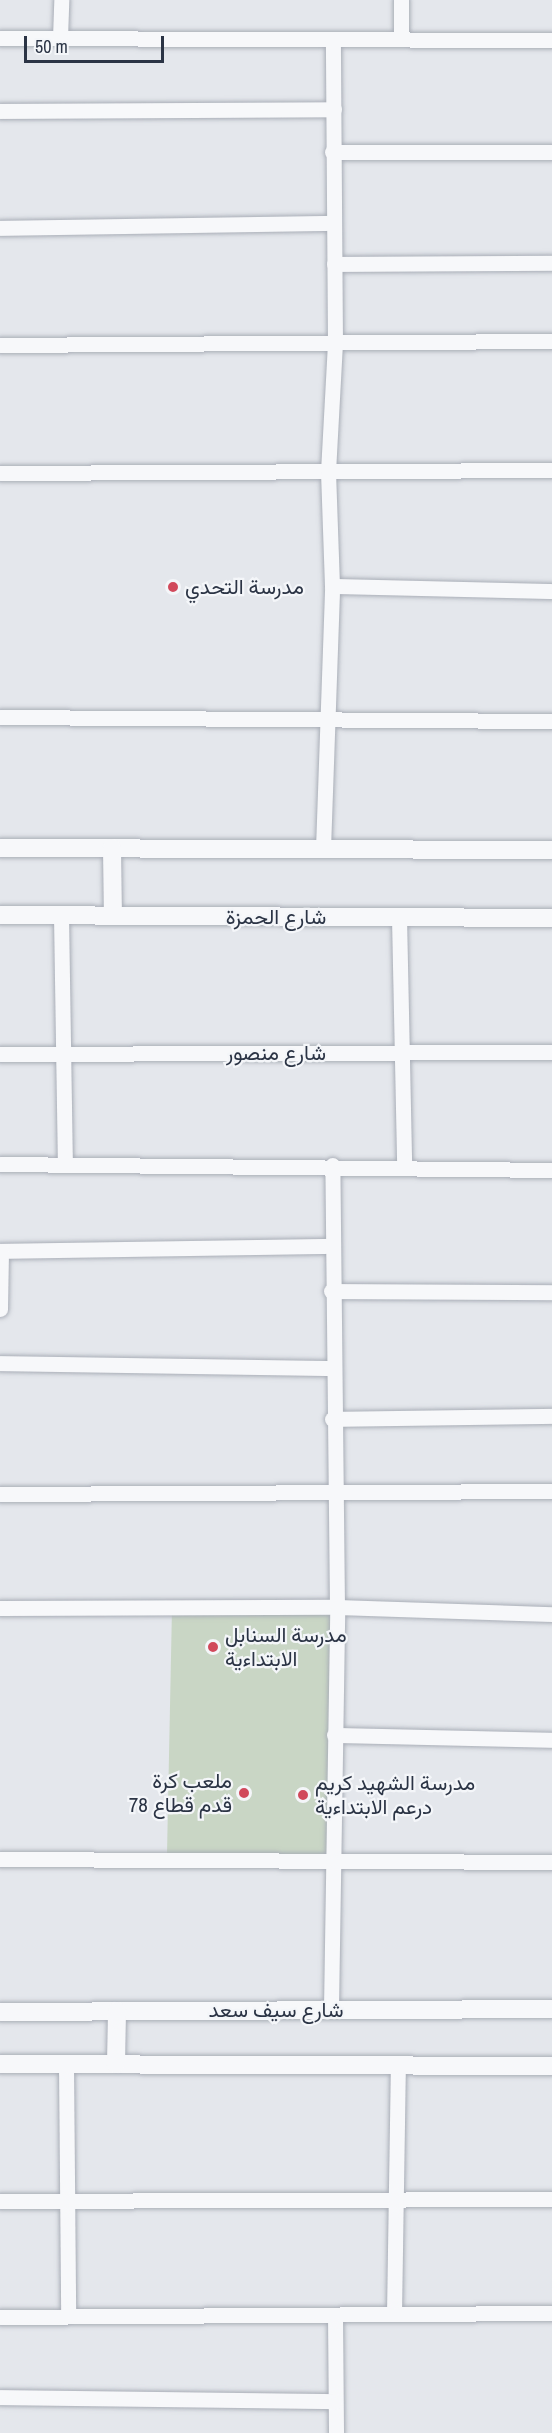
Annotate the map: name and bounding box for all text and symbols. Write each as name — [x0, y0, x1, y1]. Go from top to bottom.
scale bar — [27, 24, 166, 62]
text: 50 m — [35, 34, 68, 59]
place label: مدرسة التحدي — [185, 574, 304, 600]
marker: مدرسة التحدي — [166, 580, 180, 594]
street label: شارع الحمزة — [226, 904, 326, 930]
street label: شارع منصور — [226, 1040, 326, 1066]
place label: مدرسة السنابل الابتداءية — [225, 1622, 347, 1672]
marker: مدرسة السنابل الابتداءية — [206, 1640, 220, 1654]
place label: ملعب كرة قدم قطاع 78 — [129, 1768, 232, 1818]
place label: مدرسة الشهيد كريم درعم الابتداءية — [315, 1770, 475, 1820]
marker: ملعب كرة قدم قطاع 78 — [237, 1786, 251, 1800]
marker: مدرسة الشهيد كريم درعم الابتداءية — [296, 1788, 310, 1802]
street label: شارع سيف سعد — [208, 1997, 344, 2023]

